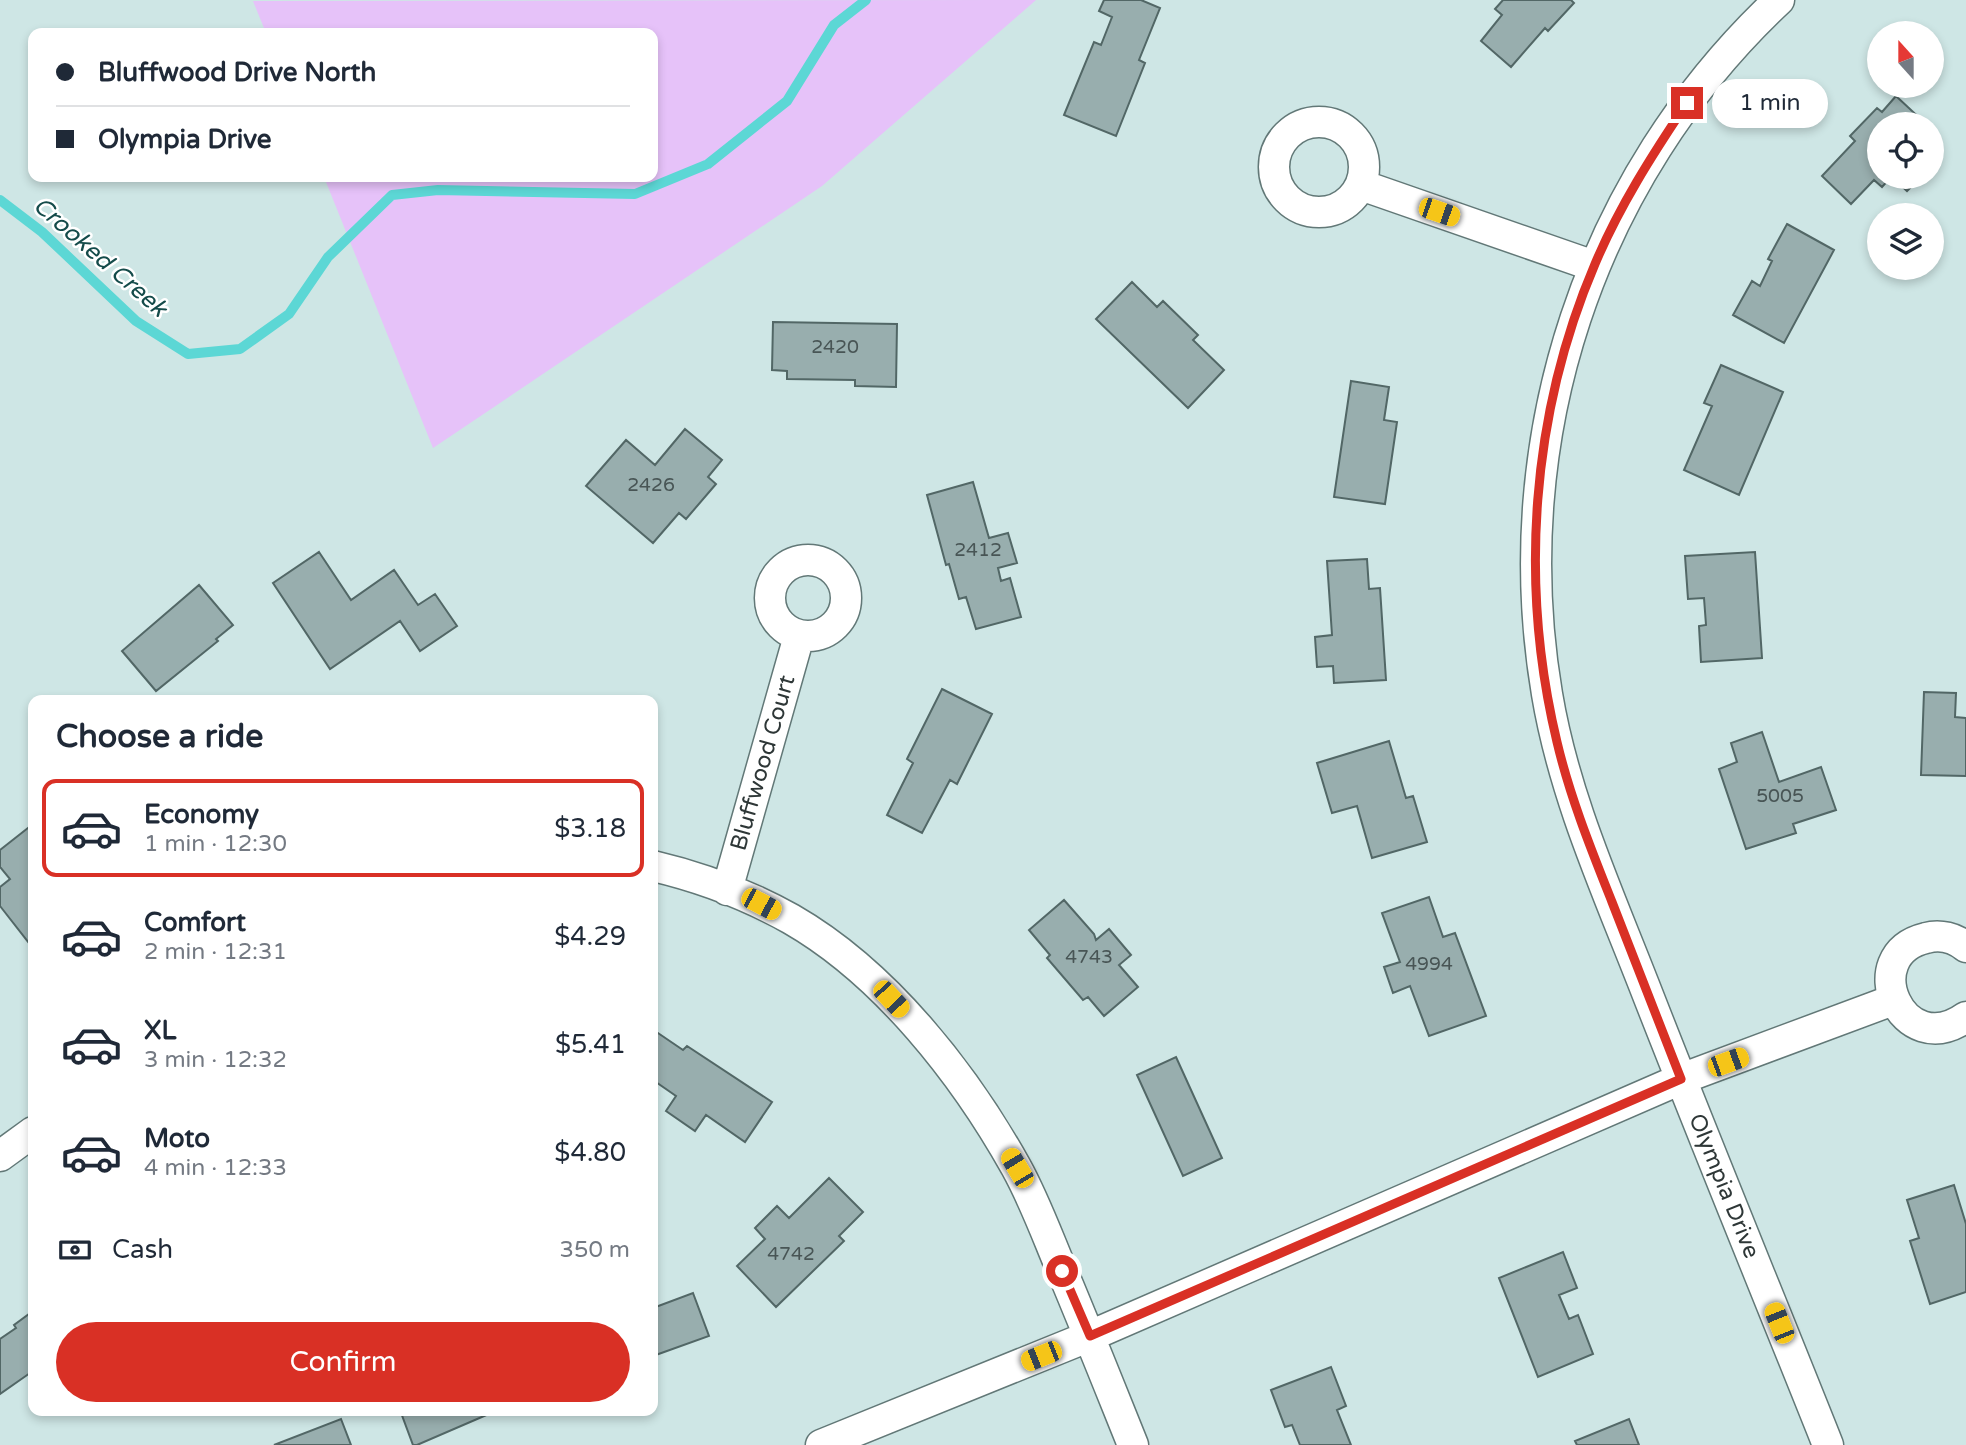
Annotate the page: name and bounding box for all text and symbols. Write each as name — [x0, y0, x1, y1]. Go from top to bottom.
north arrow — [1867, 21, 1944, 98]
map controls — [1867, 21, 1944, 280]
text: Bluffwood Drive North — [98, 57, 376, 88]
callout: 1 min — [1712, 78, 1827, 128]
route end — [1671, 87, 1703, 119]
text: 1 min — [1739, 89, 1801, 117]
button: locate — [1867, 112, 1944, 189]
text: Olympia Drive — [98, 124, 271, 155]
water label: Crooked Creek — [27, 191, 174, 324]
car — [1416, 195, 1463, 229]
button: layers — [1867, 203, 1944, 280]
house number: 2420 — [811, 336, 859, 358]
house number: 2426 — [627, 474, 675, 496]
house number: 2412 — [954, 539, 1002, 561]
street label: Bluffwood Court — [725, 672, 801, 854]
text: Choose a ride — [56, 718, 263, 756]
house number: 5005 — [1756, 785, 1804, 807]
icon: car — [60, 797, 123, 860]
text: Economy — [144, 799, 259, 830]
text: $3.18 — [554, 813, 626, 844]
text: 1 min · 12:30 — [144, 830, 287, 858]
car — [738, 885, 785, 923]
icon: car — [60, 905, 123, 968]
text: Comfort — [144, 907, 246, 938]
text: $4.29 — [554, 921, 626, 952]
text: 2 min · 12:31 — [144, 938, 287, 966]
house number: 4743 — [1065, 946, 1113, 968]
house number: 4994 — [1405, 953, 1453, 975]
car — [869, 976, 914, 1022]
icon: car — [60, 1013, 123, 1076]
text: XL — [144, 1015, 176, 1046]
text: $5.41 — [555, 1029, 626, 1060]
car — [1705, 1045, 1752, 1079]
text: 3 min · 12:32 — [144, 1046, 287, 1074]
street label: Olympia Drive — [1682, 1110, 1766, 1262]
icon: car — [60, 1121, 123, 1184]
text: Moto — [144, 1123, 210, 1154]
text: $4.80 — [554, 1137, 626, 1168]
car — [998, 1145, 1037, 1191]
text: 4 min · 12:33 — [144, 1154, 287, 1182]
icon: cash — [56, 1231, 94, 1269]
text: Cash — [112, 1234, 173, 1265]
text: 350 m — [560, 1236, 630, 1264]
house number: 4742 — [767, 1243, 815, 1265]
route start — [1046, 1255, 1078, 1287]
car — [1762, 1300, 1797, 1346]
button: Confirm — [56, 1322, 630, 1402]
car — [1018, 1338, 1065, 1374]

